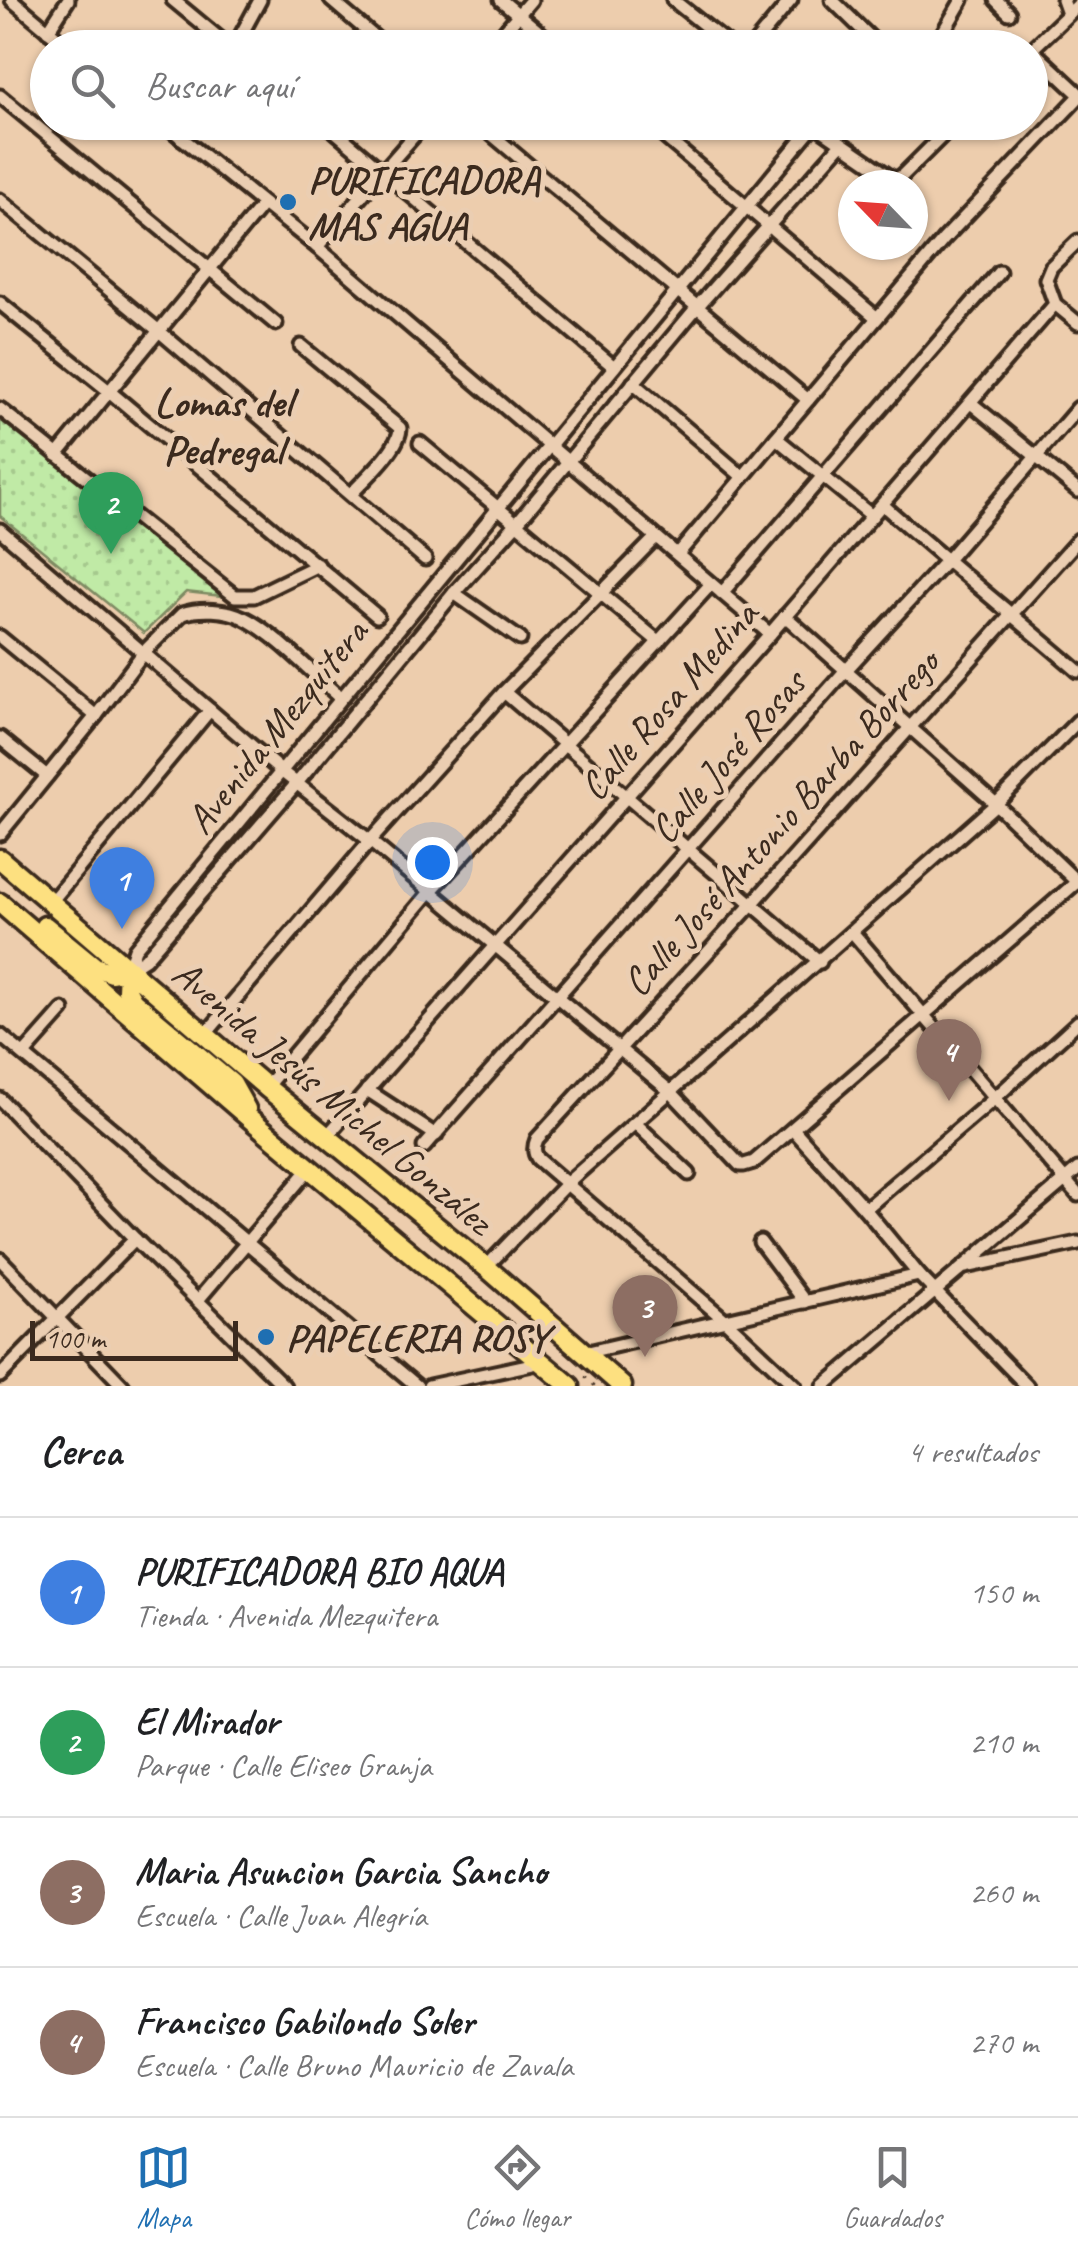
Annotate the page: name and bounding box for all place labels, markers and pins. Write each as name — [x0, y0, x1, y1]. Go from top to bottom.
place label: PURIFICADORA MAS AGUA — [308, 155, 541, 251]
marker: PURIFICADORA MAS AGUA — [277, 191, 299, 213]
pin: 2 — [78, 472, 144, 554]
pin: 1 — [90, 846, 154, 929]
pin: 4 — [916, 1018, 982, 1101]
pin: 3 — [612, 1274, 678, 1357]
place label: PAPELERIA ROSY — [286, 1313, 556, 1363]
marker: PAPELERIA ROSY — [255, 1326, 277, 1348]

